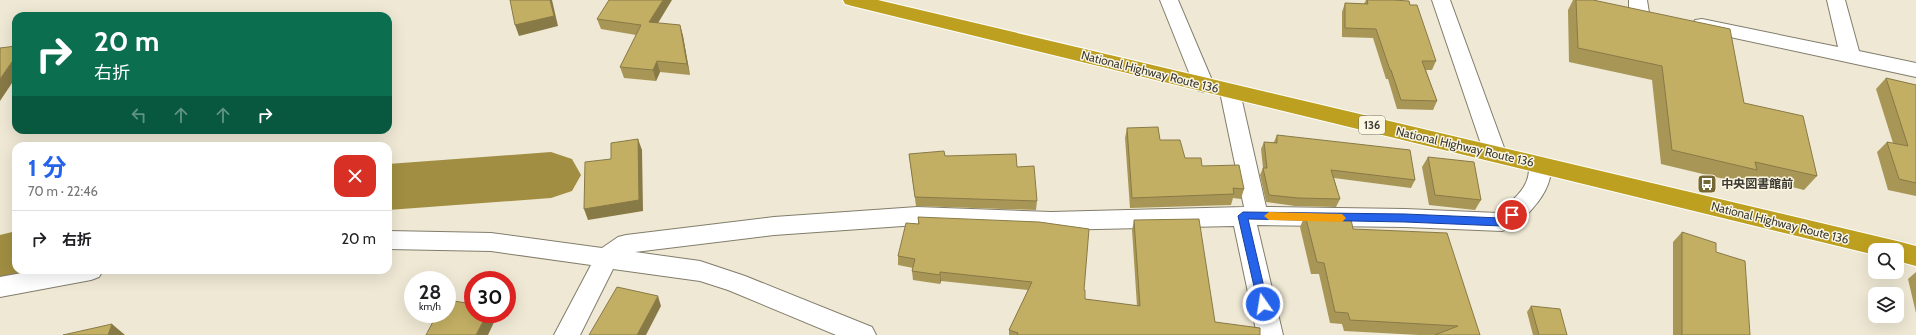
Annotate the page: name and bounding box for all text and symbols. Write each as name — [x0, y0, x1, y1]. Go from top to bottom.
text: 20 m — [94, 24, 159, 58]
icon: right — [28, 28, 80, 80]
street label: National Highway Route 136 — [1080, 47, 1221, 96]
text: 右折 — [94, 62, 130, 84]
icon: left — [128, 104, 150, 126]
icon: ahead — [170, 104, 192, 126]
icon: ahead — [212, 104, 234, 126]
icon: right — [254, 104, 276, 126]
road number: 136 — [1359, 116, 1385, 134]
street label: National Highway Route 136 — [1395, 123, 1536, 170]
text: 1 分 — [28, 153, 66, 182]
button: close — [334, 155, 376, 197]
bus stop icon: 中央図書館前 — [1696, 173, 1718, 195]
place label: 中央図書館前 — [1721, 176, 1793, 191]
text: 70 m · 22:46 — [28, 183, 98, 199]
pin — [1495, 198, 1529, 232]
street label: National Highway Route 136 — [1710, 198, 1851, 247]
icon: arrive — [1501, 204, 1523, 226]
icon: right — [28, 228, 50, 250]
text: 20 m — [341, 230, 376, 248]
text: 右折 — [62, 231, 92, 249]
map controls — [1868, 243, 1904, 323]
button: search — [1868, 243, 1904, 279]
speed limit sign: 30 — [464, 271, 516, 323]
text: 28 — [419, 280, 441, 304]
position arrow — [1242, 283, 1284, 325]
button: layers — [1868, 287, 1904, 323]
text: km/h — [419, 300, 441, 313]

